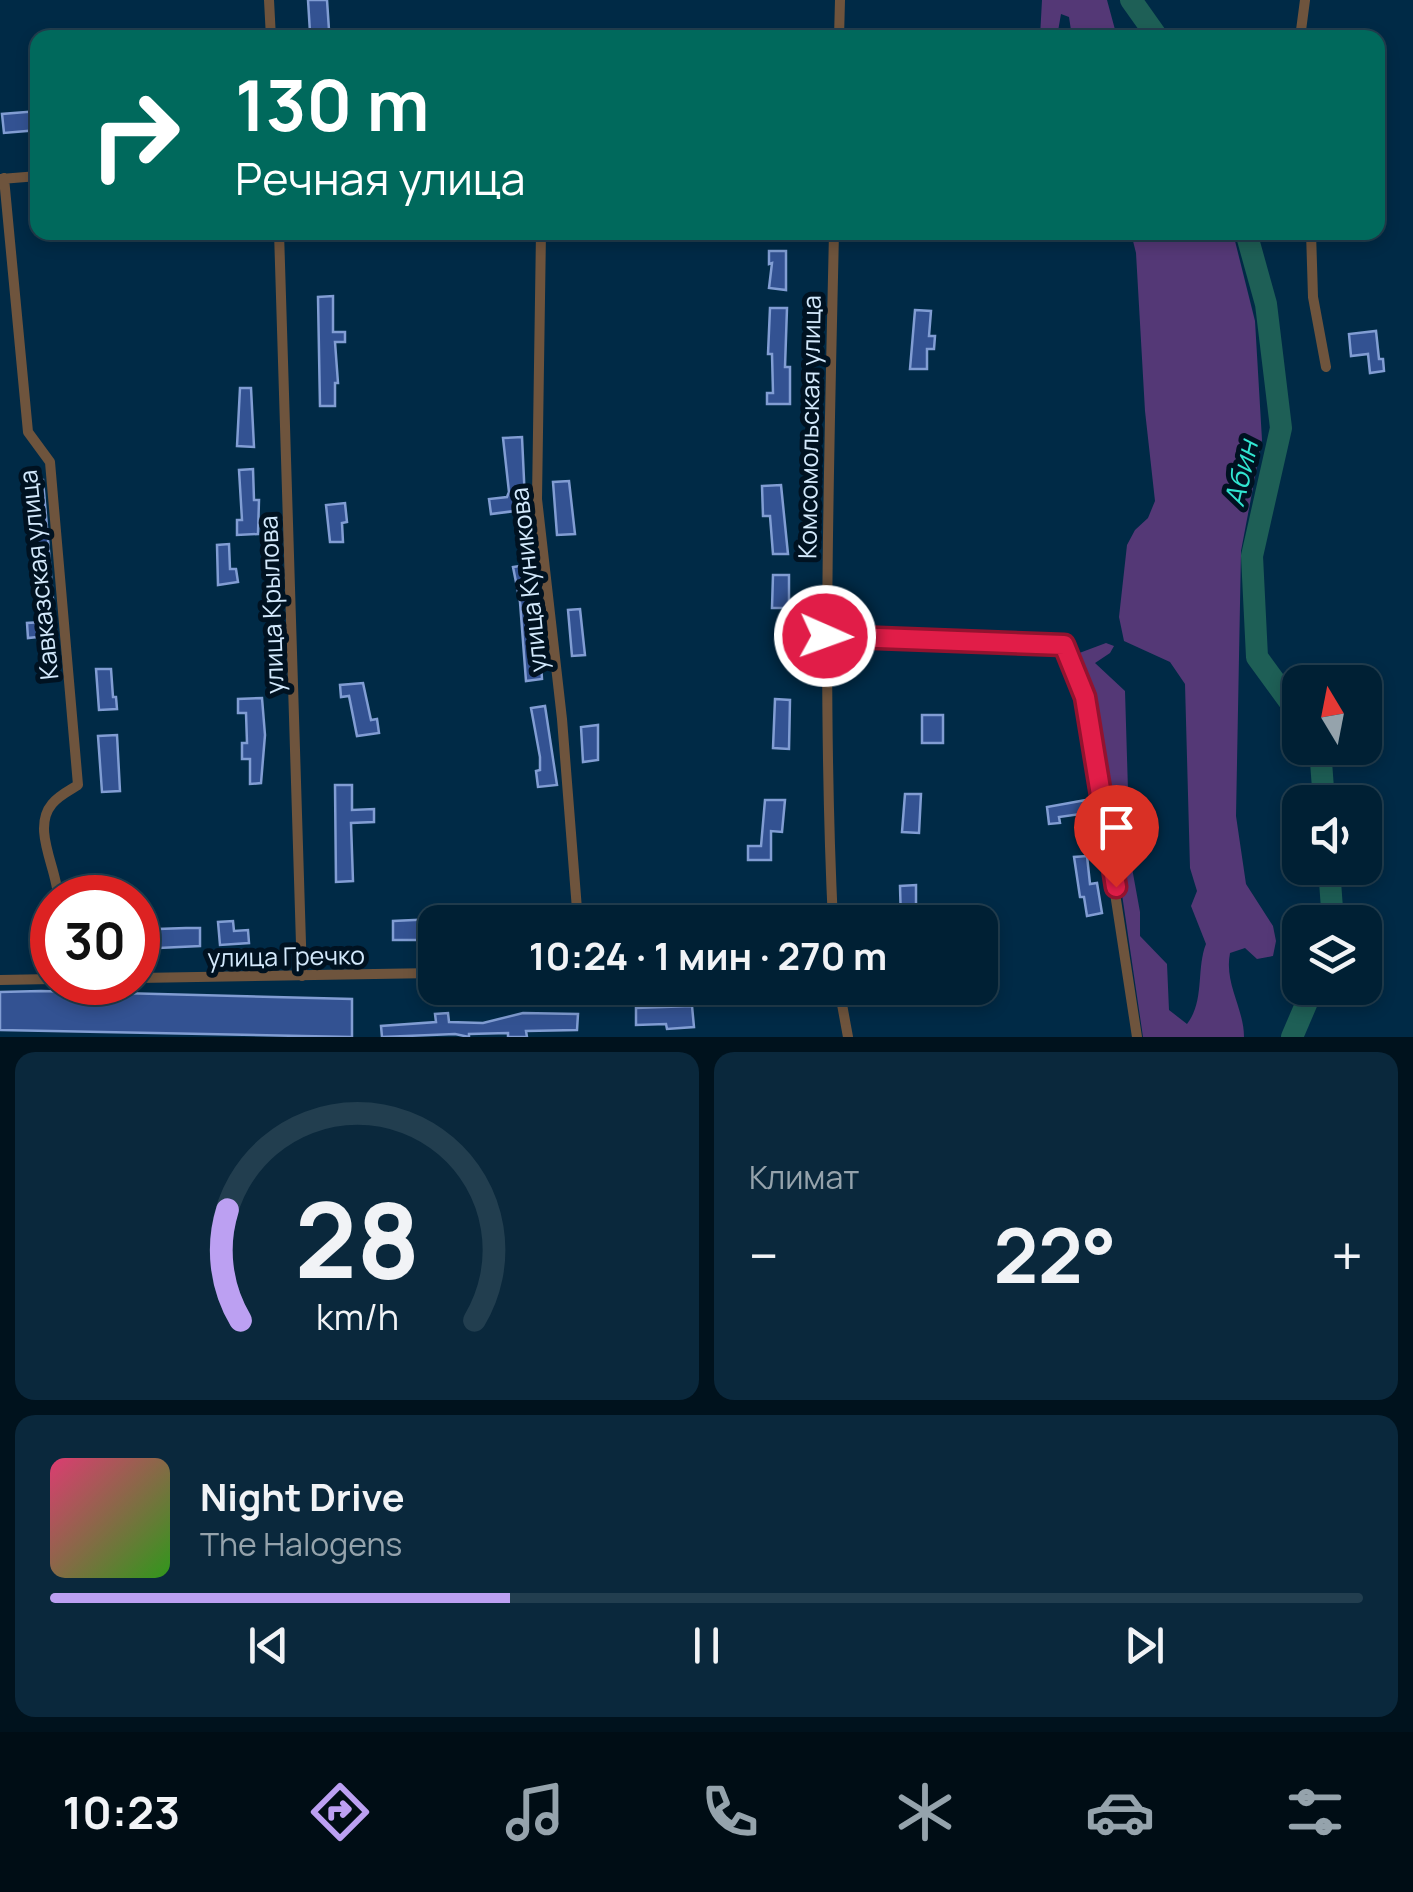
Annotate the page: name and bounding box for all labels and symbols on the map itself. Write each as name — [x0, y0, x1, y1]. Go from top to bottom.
street label: Комсомольская улица — [789, 295, 829, 559]
water label: Абин — [1214, 434, 1267, 510]
street label: Кавказская улица — [10, 468, 66, 682]
street label: улица Куникова — [501, 486, 555, 674]
street label: улица Крылова — [250, 515, 292, 695]
position arrow — [773, 584, 877, 688]
north arrow — [1282, 665, 1382, 765]
pin — [1074, 785, 1159, 888]
speed limit sign: 30 — [30, 875, 160, 1005]
street label: улица Гречко — [207, 937, 365, 975]

